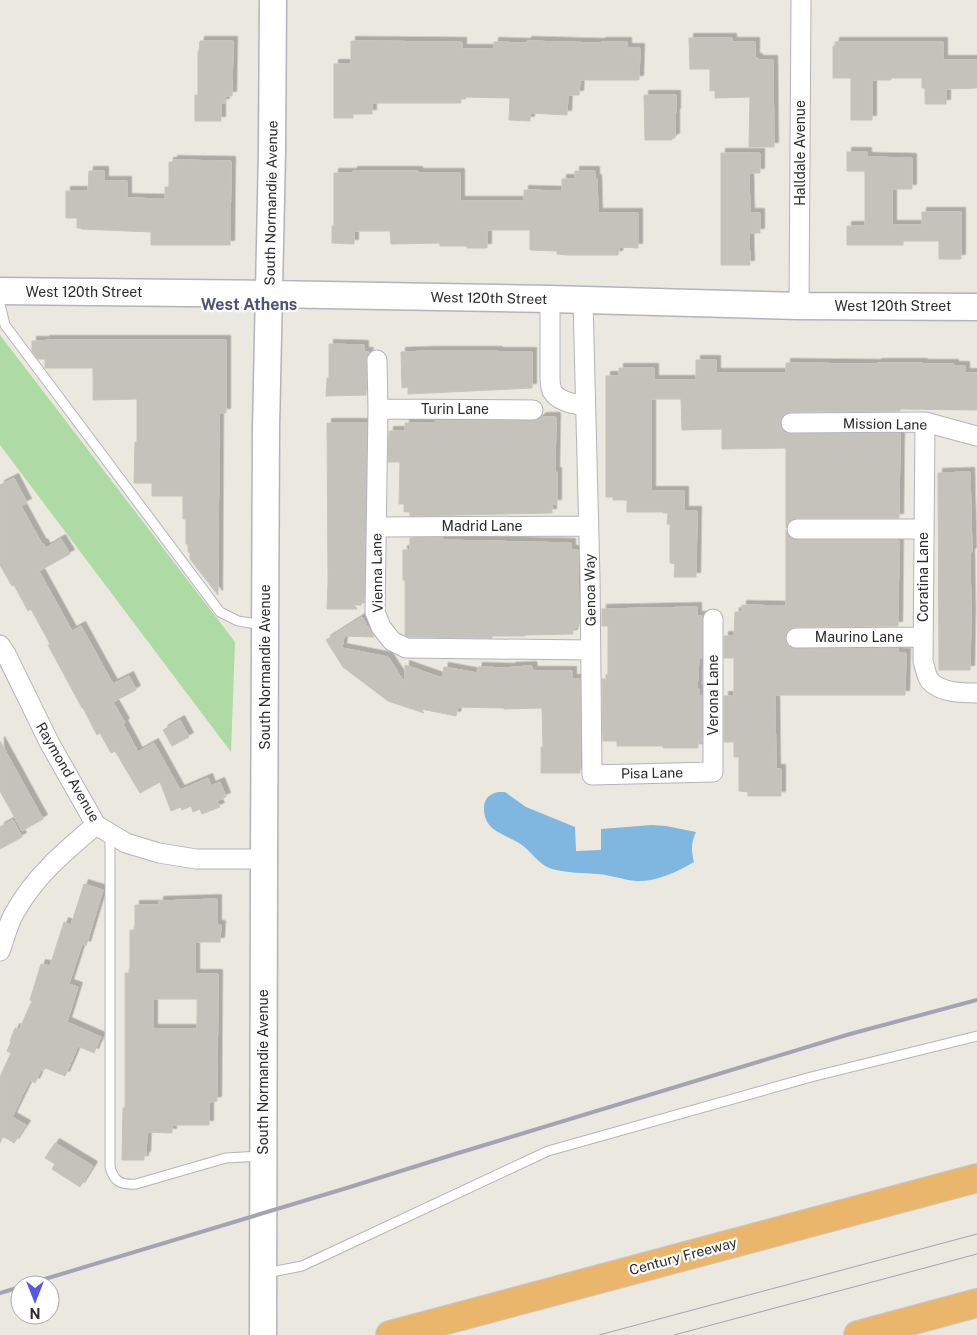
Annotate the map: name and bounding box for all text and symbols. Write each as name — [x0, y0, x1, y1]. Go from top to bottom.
street label: Halldale Avenue — [792, 100, 808, 206]
street label: South Normandie Avenue — [262, 120, 280, 286]
street label: West 120th Street — [26, 284, 142, 300]
street label: West 120th Street — [430, 289, 548, 307]
district label: West Athens — [201, 295, 297, 314]
street label: West 120th Street — [835, 298, 951, 314]
street label: Turin Lane — [421, 401, 489, 417]
street label: Mission Lane — [843, 415, 927, 433]
street label: Madrid Lane — [442, 518, 522, 534]
street label: Coratina Lane — [915, 532, 931, 622]
street label: Vienna Lane — [368, 533, 386, 613]
street label: Genoa Way — [581, 553, 599, 626]
street label: South Normandie Avenue — [257, 584, 273, 750]
street label: Maurino Lane — [815, 629, 903, 645]
street label: Verona Lane — [705, 655, 721, 735]
street label: Raymond Avenue — [33, 719, 103, 825]
street label: Pisa Lane — [621, 764, 683, 782]
street label: South Normandie Avenue — [255, 989, 271, 1155]
street label: Century Freeway — [628, 1234, 739, 1278]
north arrow — [10, 1275, 60, 1325]
text: N — [30, 1305, 40, 1321]

